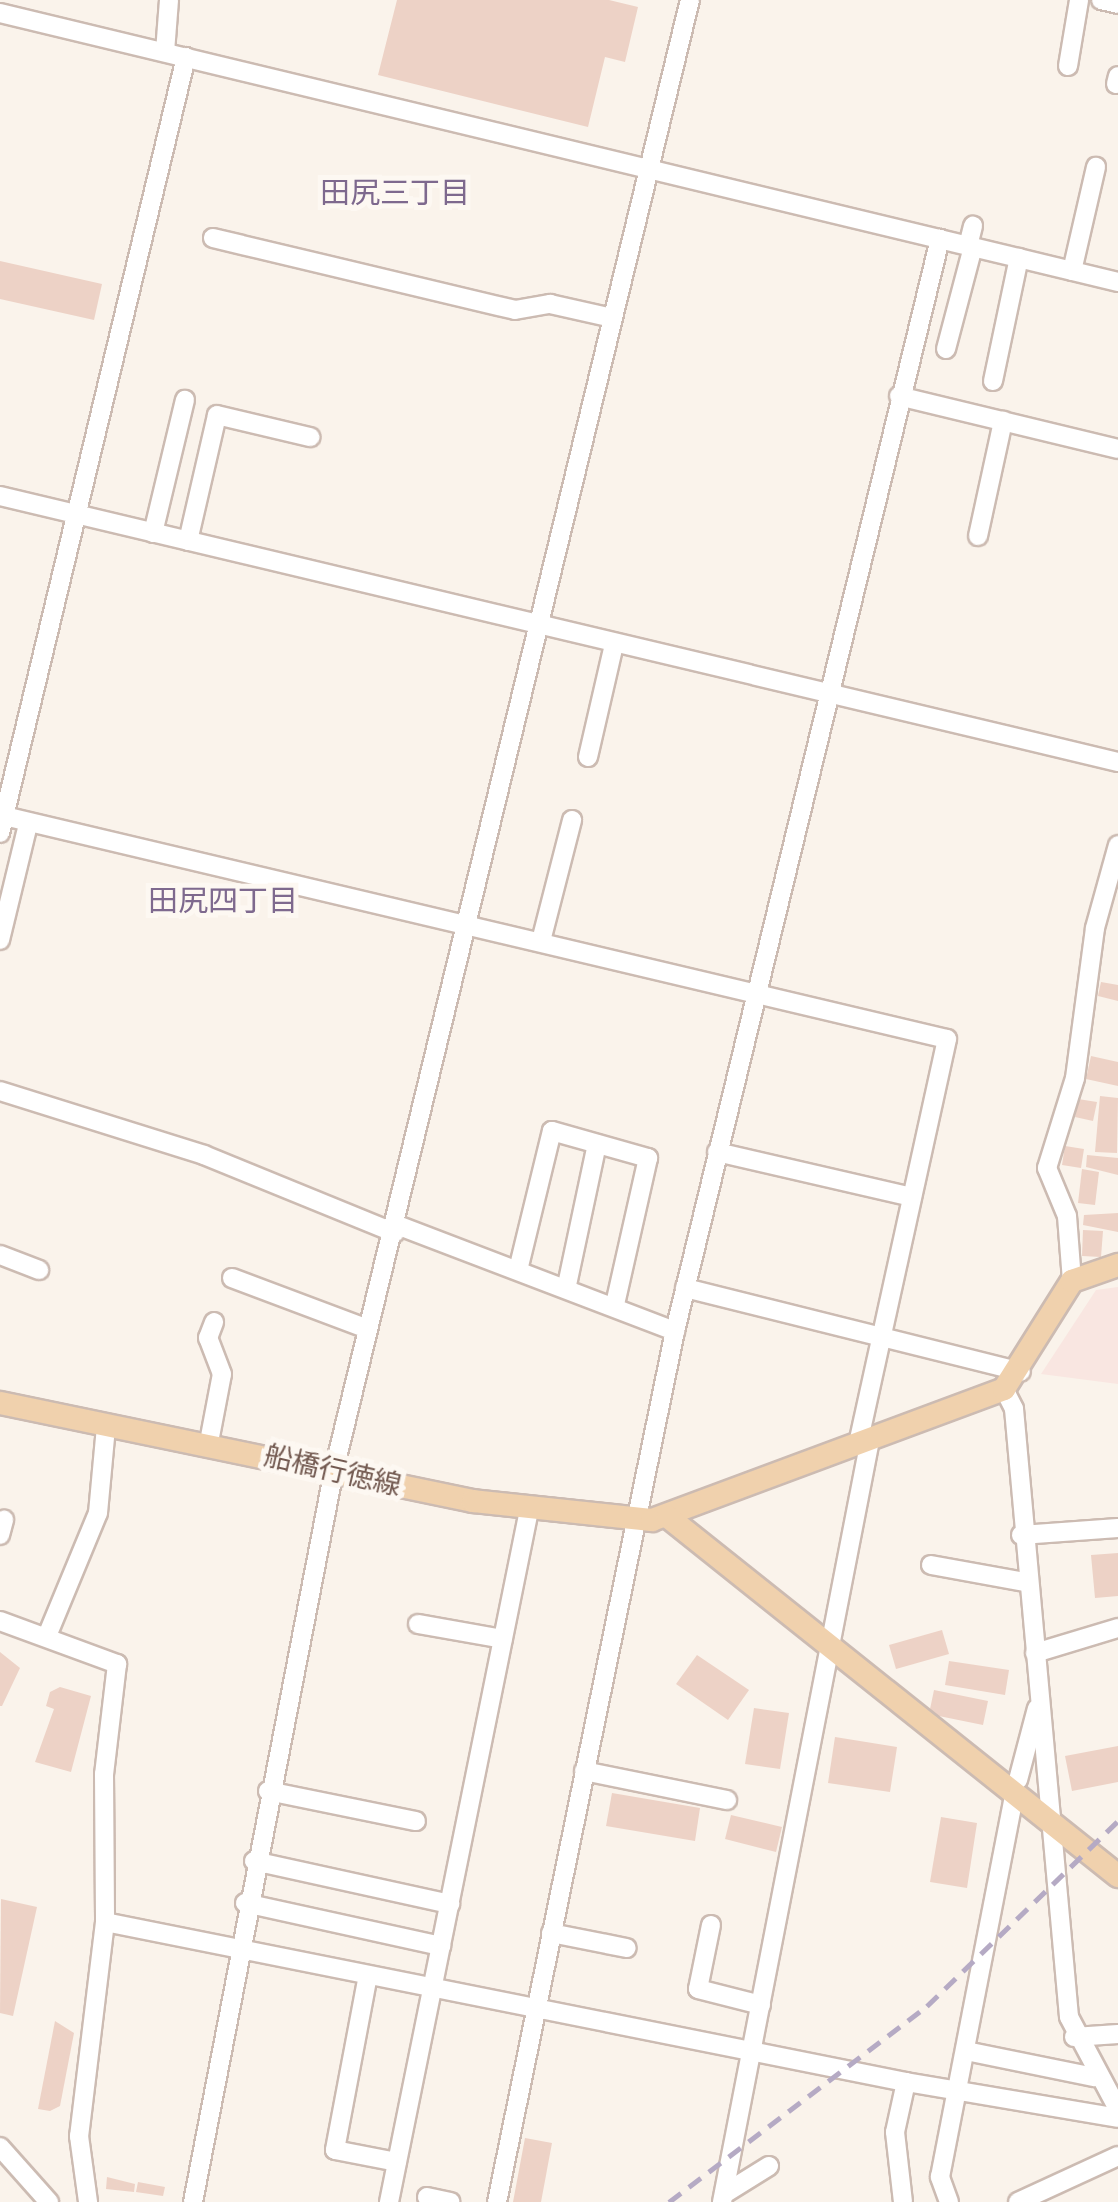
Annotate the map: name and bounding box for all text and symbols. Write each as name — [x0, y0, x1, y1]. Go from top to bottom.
district label: 田尻三丁目 — [320, 174, 470, 210]
district label: 田尻四丁目 — [148, 882, 298, 918]
street label: 船橋行徳線 — [261, 1438, 405, 1502]

